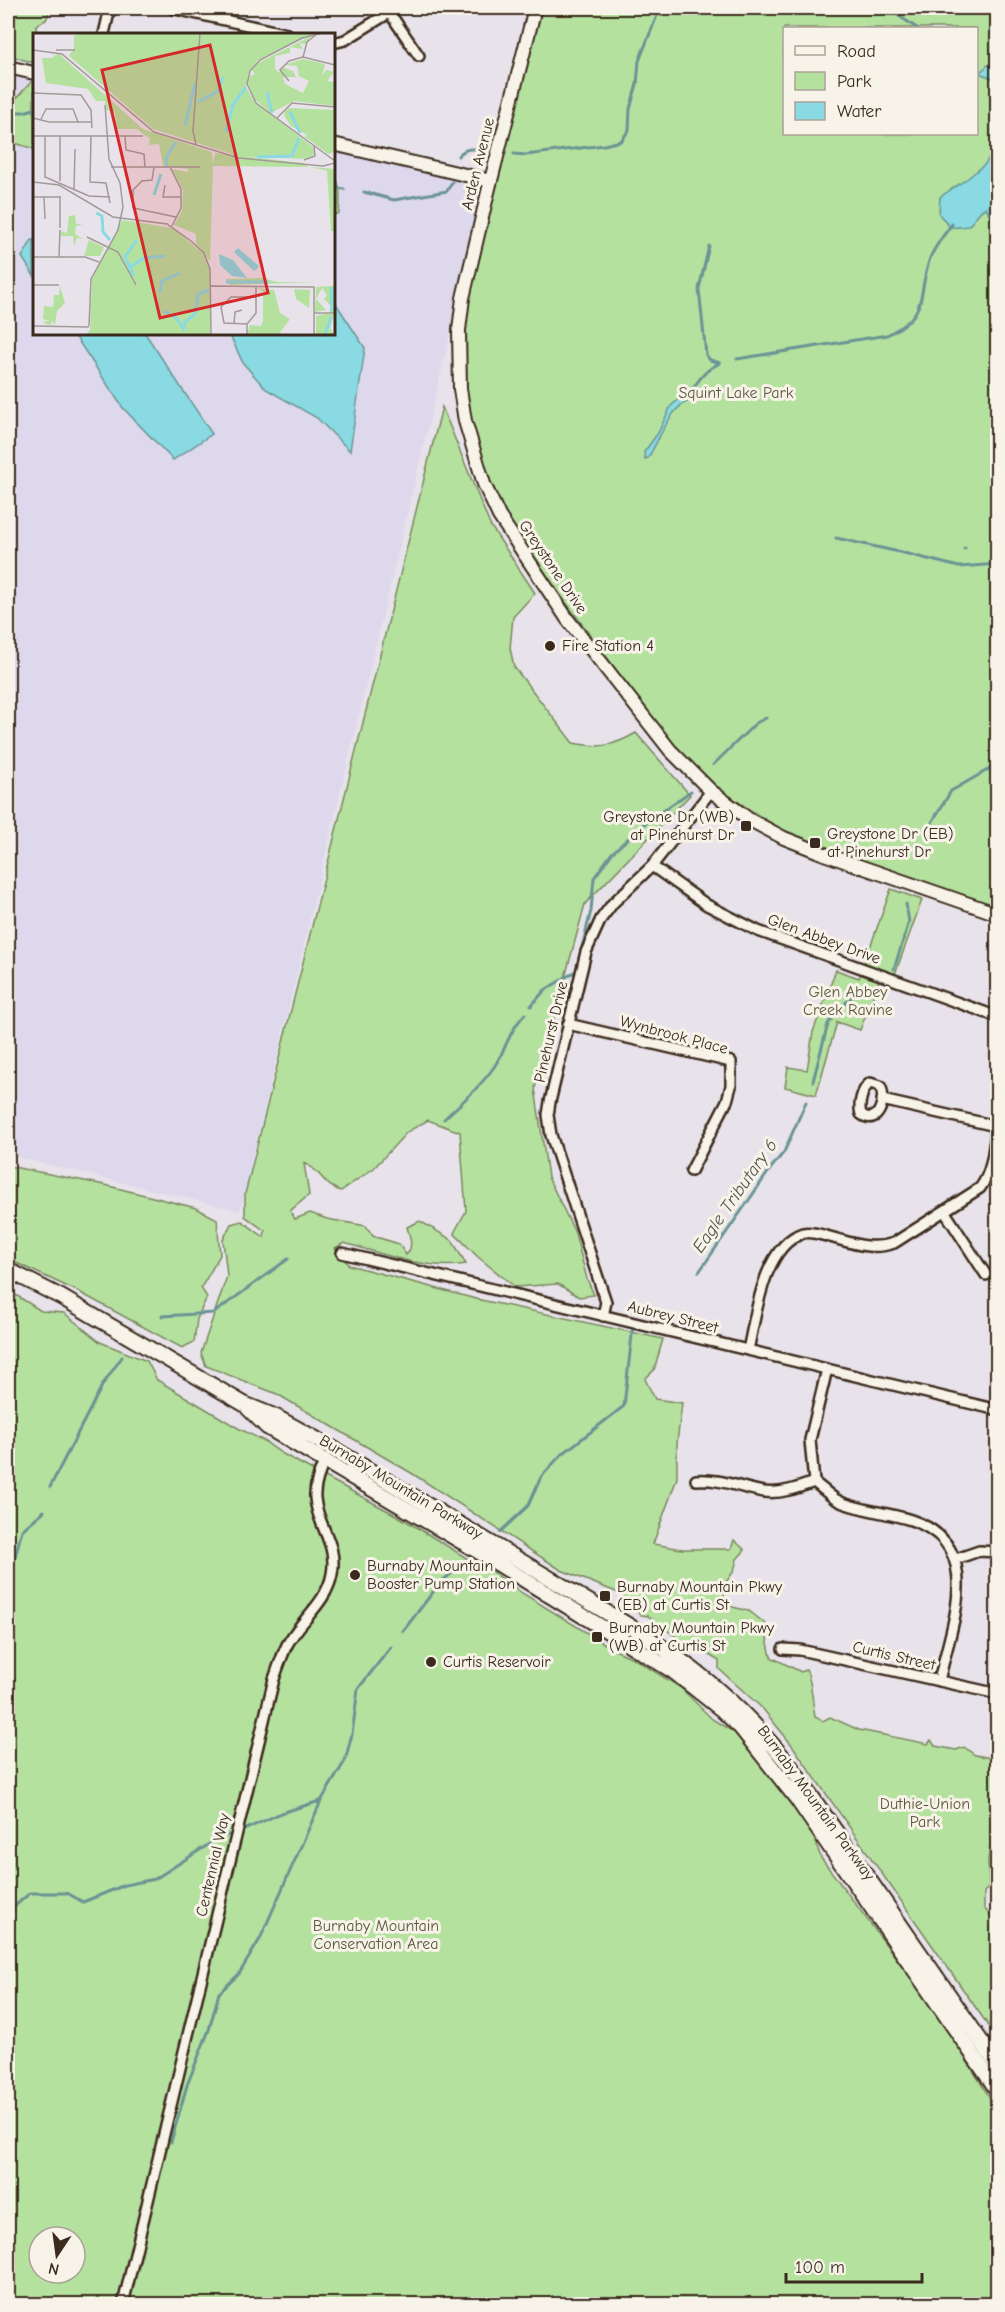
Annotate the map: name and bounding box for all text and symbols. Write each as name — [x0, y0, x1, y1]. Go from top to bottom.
legend — [783, 27, 978, 135]
inset map — [33, 33, 334, 334]
text: Road — [837, 41, 876, 62]
text: Park — [837, 71, 872, 92]
text: Water — [837, 101, 882, 122]
street label: Arden Avenue — [458, 116, 498, 212]
park label: Squint Lake Park — [678, 384, 794, 402]
street label: Greystone Drive — [515, 517, 591, 617]
place label: Fire Station 4 — [562, 637, 654, 655]
marker: Fire Station 4 — [543, 639, 557, 653]
place label: Greystone Dr (WB) at Pinehurst Dr — [603, 808, 735, 844]
marker: Greystone Dr (WB) at Pinehurst Dr — [739, 819, 753, 833]
place label: Greystone Dr (EB) at Pinehurst Dr — [827, 825, 954, 861]
marker: Greystone Dr (EB) at Pinehurst Dr — [808, 836, 822, 850]
street label: Glen Abbey Drive — [765, 910, 883, 968]
street label: Pinehurst Drive — [531, 980, 571, 1084]
park label: Glen Abbey Creek Ravine — [803, 983, 893, 1019]
street label: Wynbrook Place — [618, 1012, 730, 1058]
water label: Eagle Tributary 6 — [688, 1135, 782, 1257]
street label: Aubrey Street — [626, 1297, 721, 1337]
street label: Burnaby Mountain Parkway — [316, 1431, 486, 1543]
place label: Burnaby Mountain Booster Pump Station — [367, 1557, 515, 1593]
marker: Burnaby Mountain Booster Pump Station — [348, 1568, 362, 1582]
place label: Burnaby Mountain Pkwy (EB) at Curtis St — [617, 1578, 783, 1614]
marker: Burnaby Mountain Pkwy (EB) at Curtis St — [598, 1589, 612, 1603]
place label: Burnaby Mountain Pkwy (WB) at Curtis St — [609, 1619, 775, 1655]
marker: Burnaby Mountain Pkwy (WB) at Curtis St — [590, 1630, 604, 1644]
street label: Curtis Street — [851, 1638, 938, 1674]
place label: Curtis Reservoir — [443, 1653, 551, 1671]
marker: Curtis Reservoir — [424, 1655, 438, 1669]
street label: Burnaby Mountain Parkway — [754, 1722, 879, 1885]
park label: Duthie-Union Park — [880, 1795, 970, 1831]
street label: Centennial Way — [192, 1811, 234, 1918]
park label: Burnaby Mountain Conservation Area — [313, 1917, 439, 1953]
north arrow — [27, 2225, 87, 2285]
scale bar — [786, 2246, 922, 2284]
text: 100 m — [795, 2257, 845, 2278]
text: N — [47, 2259, 61, 2279]

